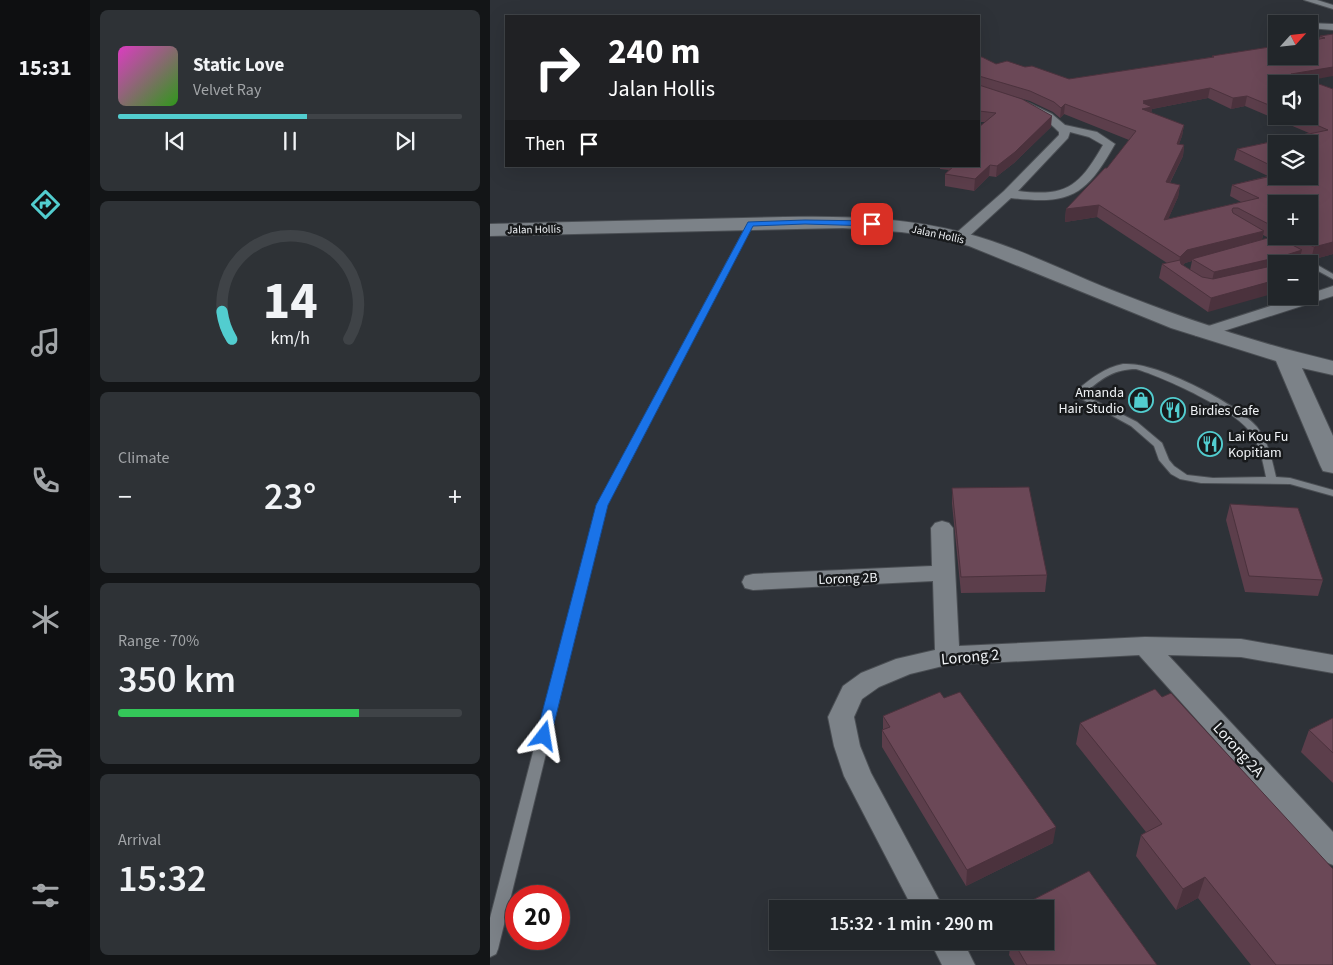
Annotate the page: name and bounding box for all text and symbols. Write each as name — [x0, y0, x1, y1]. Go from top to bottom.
north arrow — [1268, 15, 1318, 65]
map controls — [1268, 15, 1318, 305]
text: 240 m — [608, 27, 700, 77]
icon: right — [525, 35, 590, 100]
text: 15:31 — [18, 52, 72, 84]
text: Static Love — [193, 52, 284, 79]
text: Jalan Hollis — [608, 73, 715, 105]
button: sound — [1268, 75, 1318, 125]
text: Velvet Ray — [193, 79, 261, 101]
icon: previous — [161, 127, 189, 155]
icon: pause — [276, 127, 304, 155]
icon: next — [391, 127, 419, 155]
icon: arrive — [575, 130, 603, 158]
text: Then — [525, 131, 565, 158]
button: layers — [1268, 135, 1318, 185]
icon: directions — [28, 187, 63, 222]
button: + — [1268, 195, 1318, 245]
pin — [851, 203, 893, 245]
icon: arrive — [858, 210, 886, 238]
street label: Jalan Hollis — [507, 222, 561, 237]
street label: Jalan Hollis — [910, 222, 966, 247]
button: − — [1268, 255, 1318, 305]
text: 14 — [263, 265, 317, 339]
icon: music — [28, 325, 63, 360]
text: km/h — [270, 326, 310, 351]
place label: Amanda Hair Studio — [1058, 383, 1124, 419]
shop icon: Amanda Hair Studio — [1128, 387, 1154, 413]
restaurant icon: Birdies Cafe — [1160, 397, 1186, 423]
place label: Birdies Cafe — [1190, 401, 1259, 421]
place label: Lai Kou Fu Kopitiam — [1228, 427, 1288, 463]
restaurant icon: Lai Kou Fu Kopitiam — [1197, 431, 1223, 457]
text: Climate — [118, 447, 169, 469]
icon: phone — [28, 463, 63, 498]
text: 23° — [264, 470, 316, 524]
text: − — [118, 477, 132, 517]
text: + — [448, 477, 462, 517]
street label: Lorong 2B — [818, 568, 878, 590]
icon: climate — [28, 602, 63, 637]
text: Range · 70% — [118, 630, 199, 652]
street label: Lorong 2 — [940, 643, 1000, 670]
text: 350 km — [118, 653, 236, 707]
position arrow — [517, 709, 569, 761]
street label: Lorong 2A — [1208, 717, 1269, 782]
icon: car — [28, 740, 63, 775]
text: Arrival — [118, 829, 161, 851]
text: 15:32 — [118, 852, 206, 906]
icon: filters — [28, 878, 63, 913]
speed limit sign: 20 — [505, 885, 570, 950]
text: 15:32 · 1 min · 290 m — [829, 911, 994, 938]

